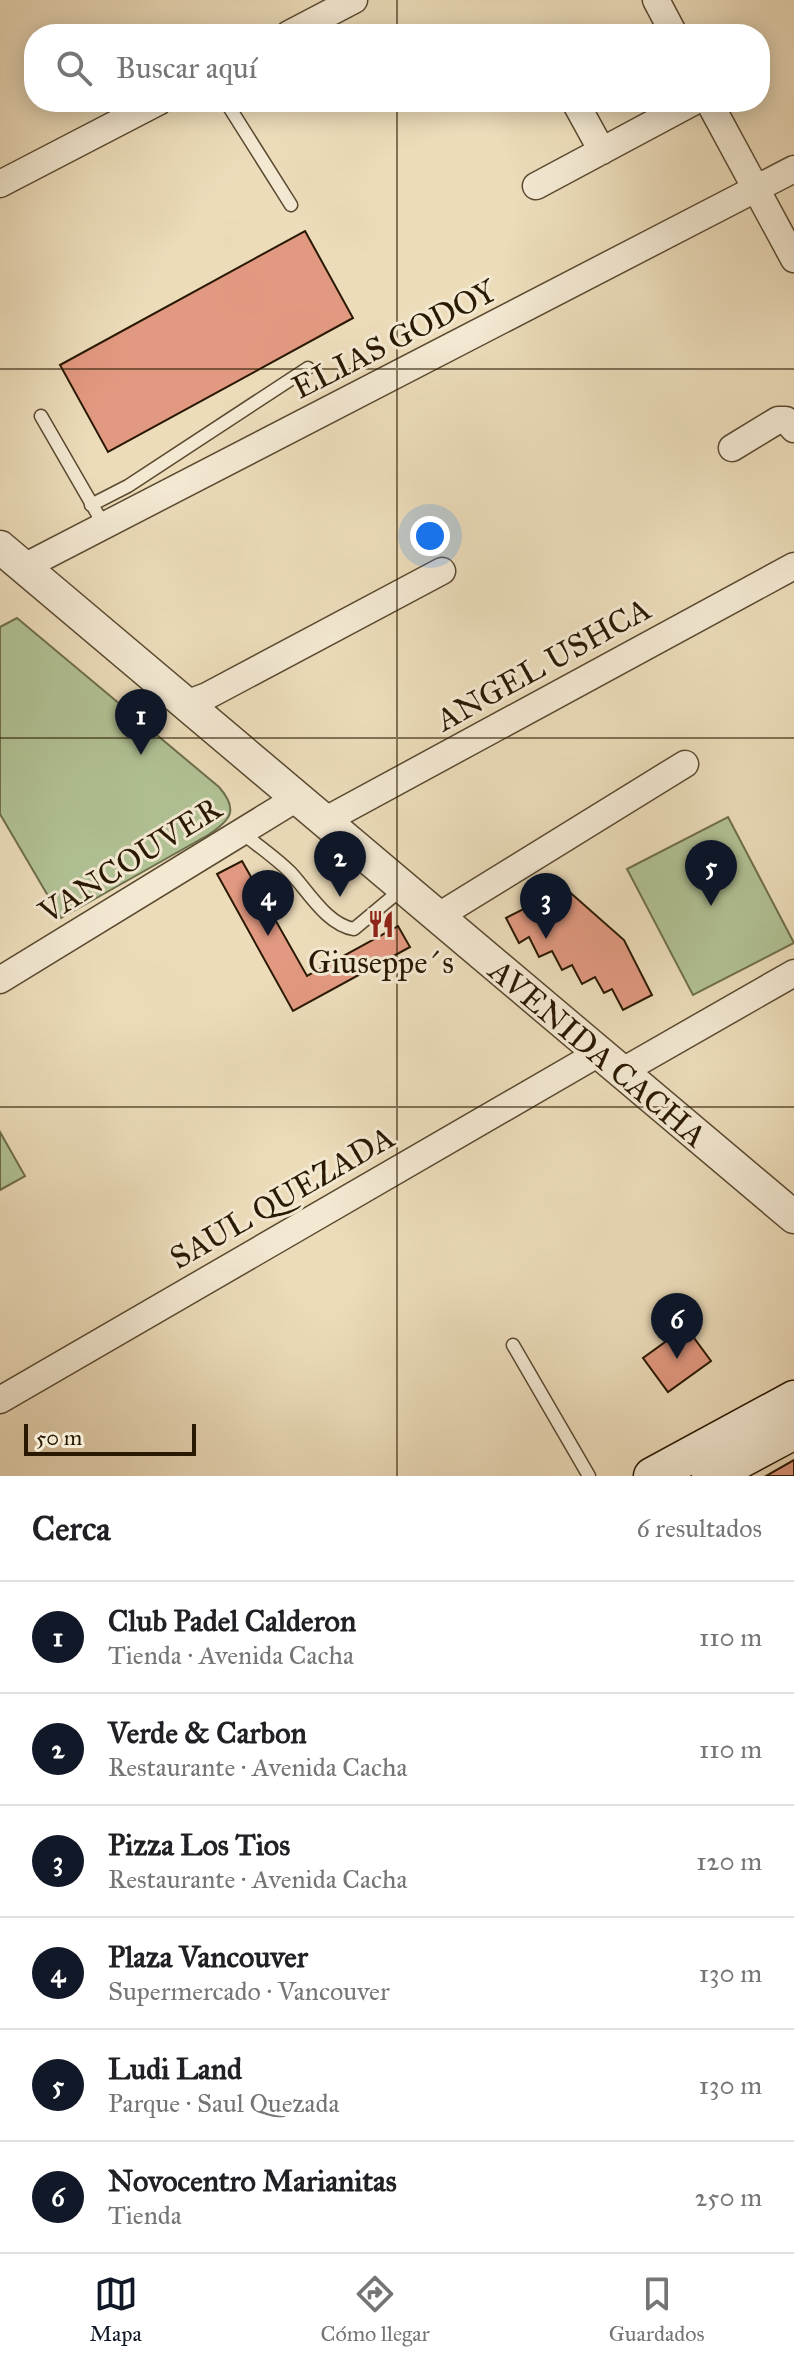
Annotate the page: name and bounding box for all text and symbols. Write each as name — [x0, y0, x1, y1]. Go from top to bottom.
search box — [24, 24, 770, 112]
icon: search — [52, 46, 96, 90]
text: Buscar aquí — [116, 50, 257, 86]
street label: ELIAS GODOY — [286, 271, 503, 408]
your location — [410, 516, 450, 556]
street label: ANGEL USHCA — [427, 589, 658, 740]
pin: 1 — [115, 689, 167, 755]
street label: VANCOUVER — [31, 788, 230, 932]
pin: 2 — [314, 831, 366, 897]
pin: 5 — [685, 840, 737, 906]
pin: 4 — [242, 870, 294, 936]
pin: 3 — [520, 873, 572, 939]
restaurant icon: Giuseppe´s — [366, 909, 396, 939]
place label: Giuseppe´s — [308, 943, 454, 982]
street label: AVENIDA CACHA — [479, 950, 715, 1156]
street label: SAUL QUEZADA — [163, 1117, 402, 1277]
pin: 6 — [651, 1293, 703, 1359]
scale bar — [24, 1420, 196, 1456]
text: 50 m — [36, 1424, 82, 1451]
text: Cerca — [32, 1508, 111, 1549]
text: 6 resultados — [636, 1512, 762, 1544]
text: Club Padel Calderon — [108, 1603, 356, 1639]
text: 1 — [53, 1621, 63, 1653]
text: 110 m — [699, 1621, 762, 1653]
text: Tienda · Avenida Cacha — [108, 1639, 354, 1671]
text: Verde & Carbon — [108, 1715, 307, 1751]
text: 2 — [52, 1733, 64, 1765]
text: 110 m — [699, 1733, 762, 1765]
text: Restaurante · Avenida Cacha — [108, 1751, 407, 1783]
text: Pizza Los Tios — [108, 1827, 290, 1863]
text: 3 — [53, 1845, 63, 1877]
text: 120 m — [696, 1845, 762, 1877]
text: Restaurante · Avenida Cacha — [108, 1863, 407, 1895]
text: Plaza Vancouver — [108, 1939, 308, 1975]
text: 4 — [51, 1957, 65, 1989]
text: 130 m — [699, 1957, 762, 1989]
text: Supermercado · Vancouver — [108, 1975, 390, 2007]
text: Ludi Land — [108, 2051, 242, 2087]
text: 5 — [52, 2069, 64, 2101]
text: 130 m — [699, 2069, 762, 2101]
text: Parque · Saul Quezada — [108, 2087, 340, 2119]
text: Novocentro Marianitas — [108, 2163, 397, 2199]
text: 6 — [51, 2181, 65, 2213]
text: 250 m — [695, 2181, 762, 2213]
text: Tienda — [108, 2199, 182, 2231]
tab: Mapa — [89, 2272, 142, 2347]
tab: Cómo llegar — [321, 2272, 430, 2347]
tab: Guardados — [609, 2272, 705, 2347]

